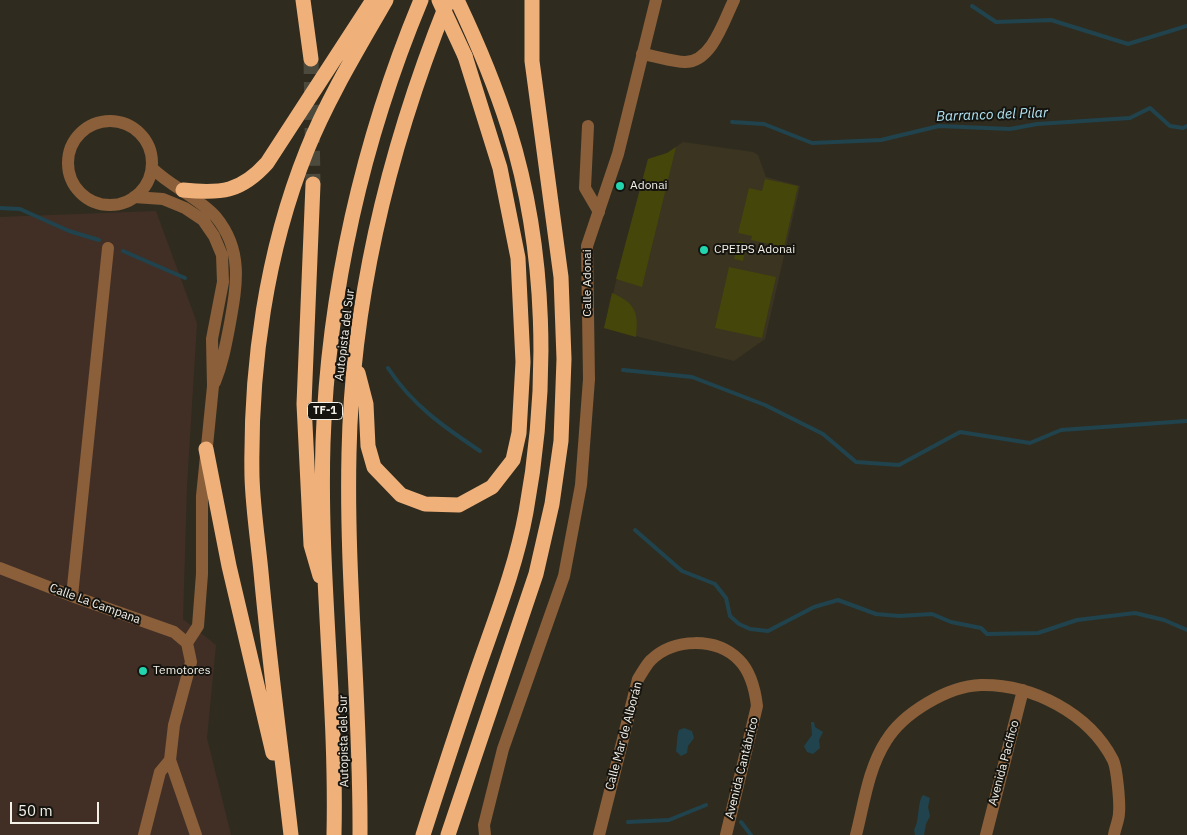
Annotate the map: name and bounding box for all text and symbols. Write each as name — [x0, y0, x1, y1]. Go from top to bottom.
water label: Barranco del Pilar — [936, 105, 1048, 125]
place label: Adonai — [630, 179, 668, 193]
marker: Adonai — [614, 180, 626, 192]
place label: CPEIPS Adonai — [714, 243, 795, 257]
marker: CPEIPS Adonai — [698, 244, 710, 256]
street label: Calle Adonai — [581, 249, 595, 317]
street label: Autopista del Sur — [332, 288, 358, 382]
road number: TF-1 — [308, 402, 342, 420]
street label: Calle La Campana — [47, 581, 143, 627]
place label: Temotores — [153, 664, 211, 678]
marker: Temotores — [137, 665, 149, 677]
street label: Calle Mar de Alborán — [603, 680, 645, 792]
street label: Autopista del Sur — [336, 695, 352, 787]
street label: Avenida Cantábrico — [722, 716, 762, 820]
street label: Avenida Pacífico — [986, 719, 1022, 807]
scale bar — [12, 792, 101, 824]
text: 50 m — [18, 801, 53, 820]

